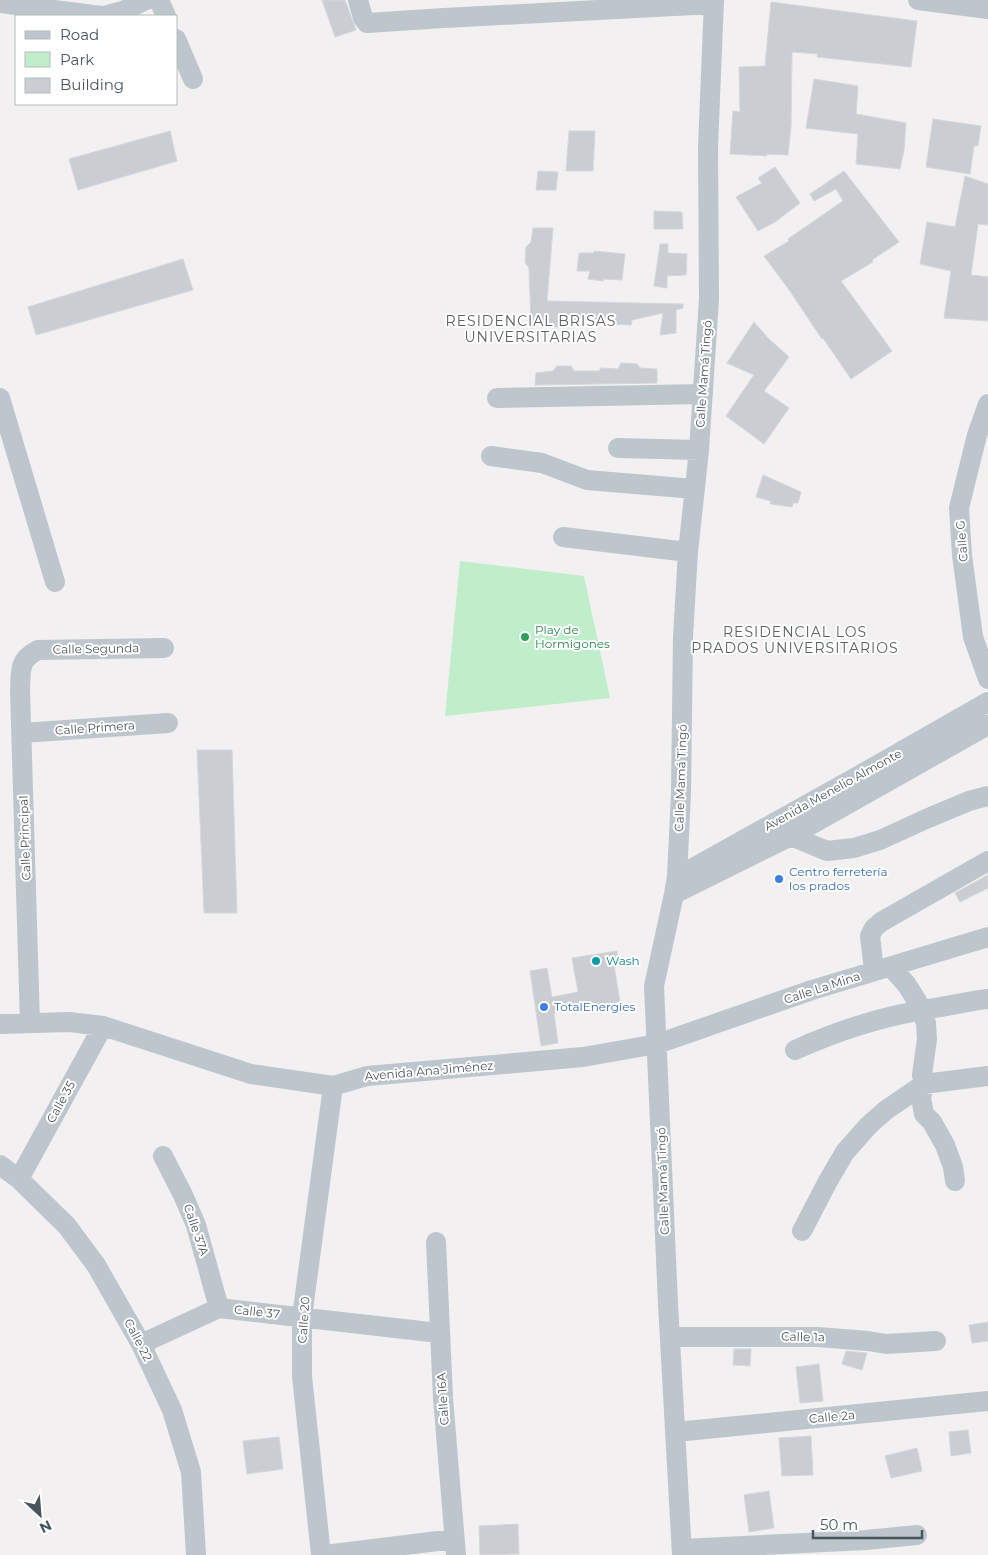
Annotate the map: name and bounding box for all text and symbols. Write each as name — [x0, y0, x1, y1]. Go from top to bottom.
legend — [15, 15, 178, 105]
text: Road — [60, 25, 99, 44]
text: Park — [60, 50, 94, 69]
text: Building — [60, 75, 124, 94]
district label: RESIDENCIAL BRISAS UNIVERSITARIAS — [446, 312, 616, 346]
street label: Calle Mamá Tingó — [692, 320, 715, 428]
street label: Calle G — [952, 520, 971, 562]
place label: Play de Hormigones — [535, 622, 610, 651]
district label: RESIDENCIAL LOS PRADOS UNIVERSITARIOS — [691, 623, 899, 657]
marker: Play de Hormigones — [519, 631, 531, 643]
street label: Calle Segunda — [53, 640, 139, 657]
street label: Calle Primera — [55, 717, 135, 738]
street label: Calle Mamá Tingó — [671, 724, 690, 832]
street label: Avenida Menelio Almonte — [761, 745, 904, 834]
street label: Calle Principal — [16, 795, 33, 881]
place label: Centro ferretería los prados — [789, 864, 888, 893]
marker: Centro ferretería los prados — [773, 873, 785, 885]
place label: Wash — [606, 953, 640, 968]
marker: Wash — [590, 955, 602, 967]
street label: Calle La Mina — [782, 968, 862, 1007]
place label: TotalEnergies — [554, 999, 635, 1014]
marker: TotalEnergies — [538, 1001, 550, 1013]
street label: Avenida Ana Jiménez — [364, 1057, 494, 1084]
street label: Calle 35 — [43, 1078, 78, 1125]
street label: Calle Mamá Tingó — [653, 1127, 672, 1235]
street label: Calle 37A — [181, 1202, 212, 1258]
street label: Calle 20 — [294, 1296, 313, 1344]
street label: Calle 37 — [233, 1302, 281, 1321]
street label: Calle 22 — [121, 1316, 156, 1364]
street label: Calle 1a — [781, 1329, 825, 1344]
street label: Calle 16A — [433, 1372, 452, 1426]
street label: Calle 2a — [808, 1407, 856, 1426]
north arrow — [15, 1490, 65, 1540]
scale bar — [813, 1508, 922, 1540]
text: 50 m — [820, 1515, 858, 1534]
text: N — [37, 1516, 55, 1537]

